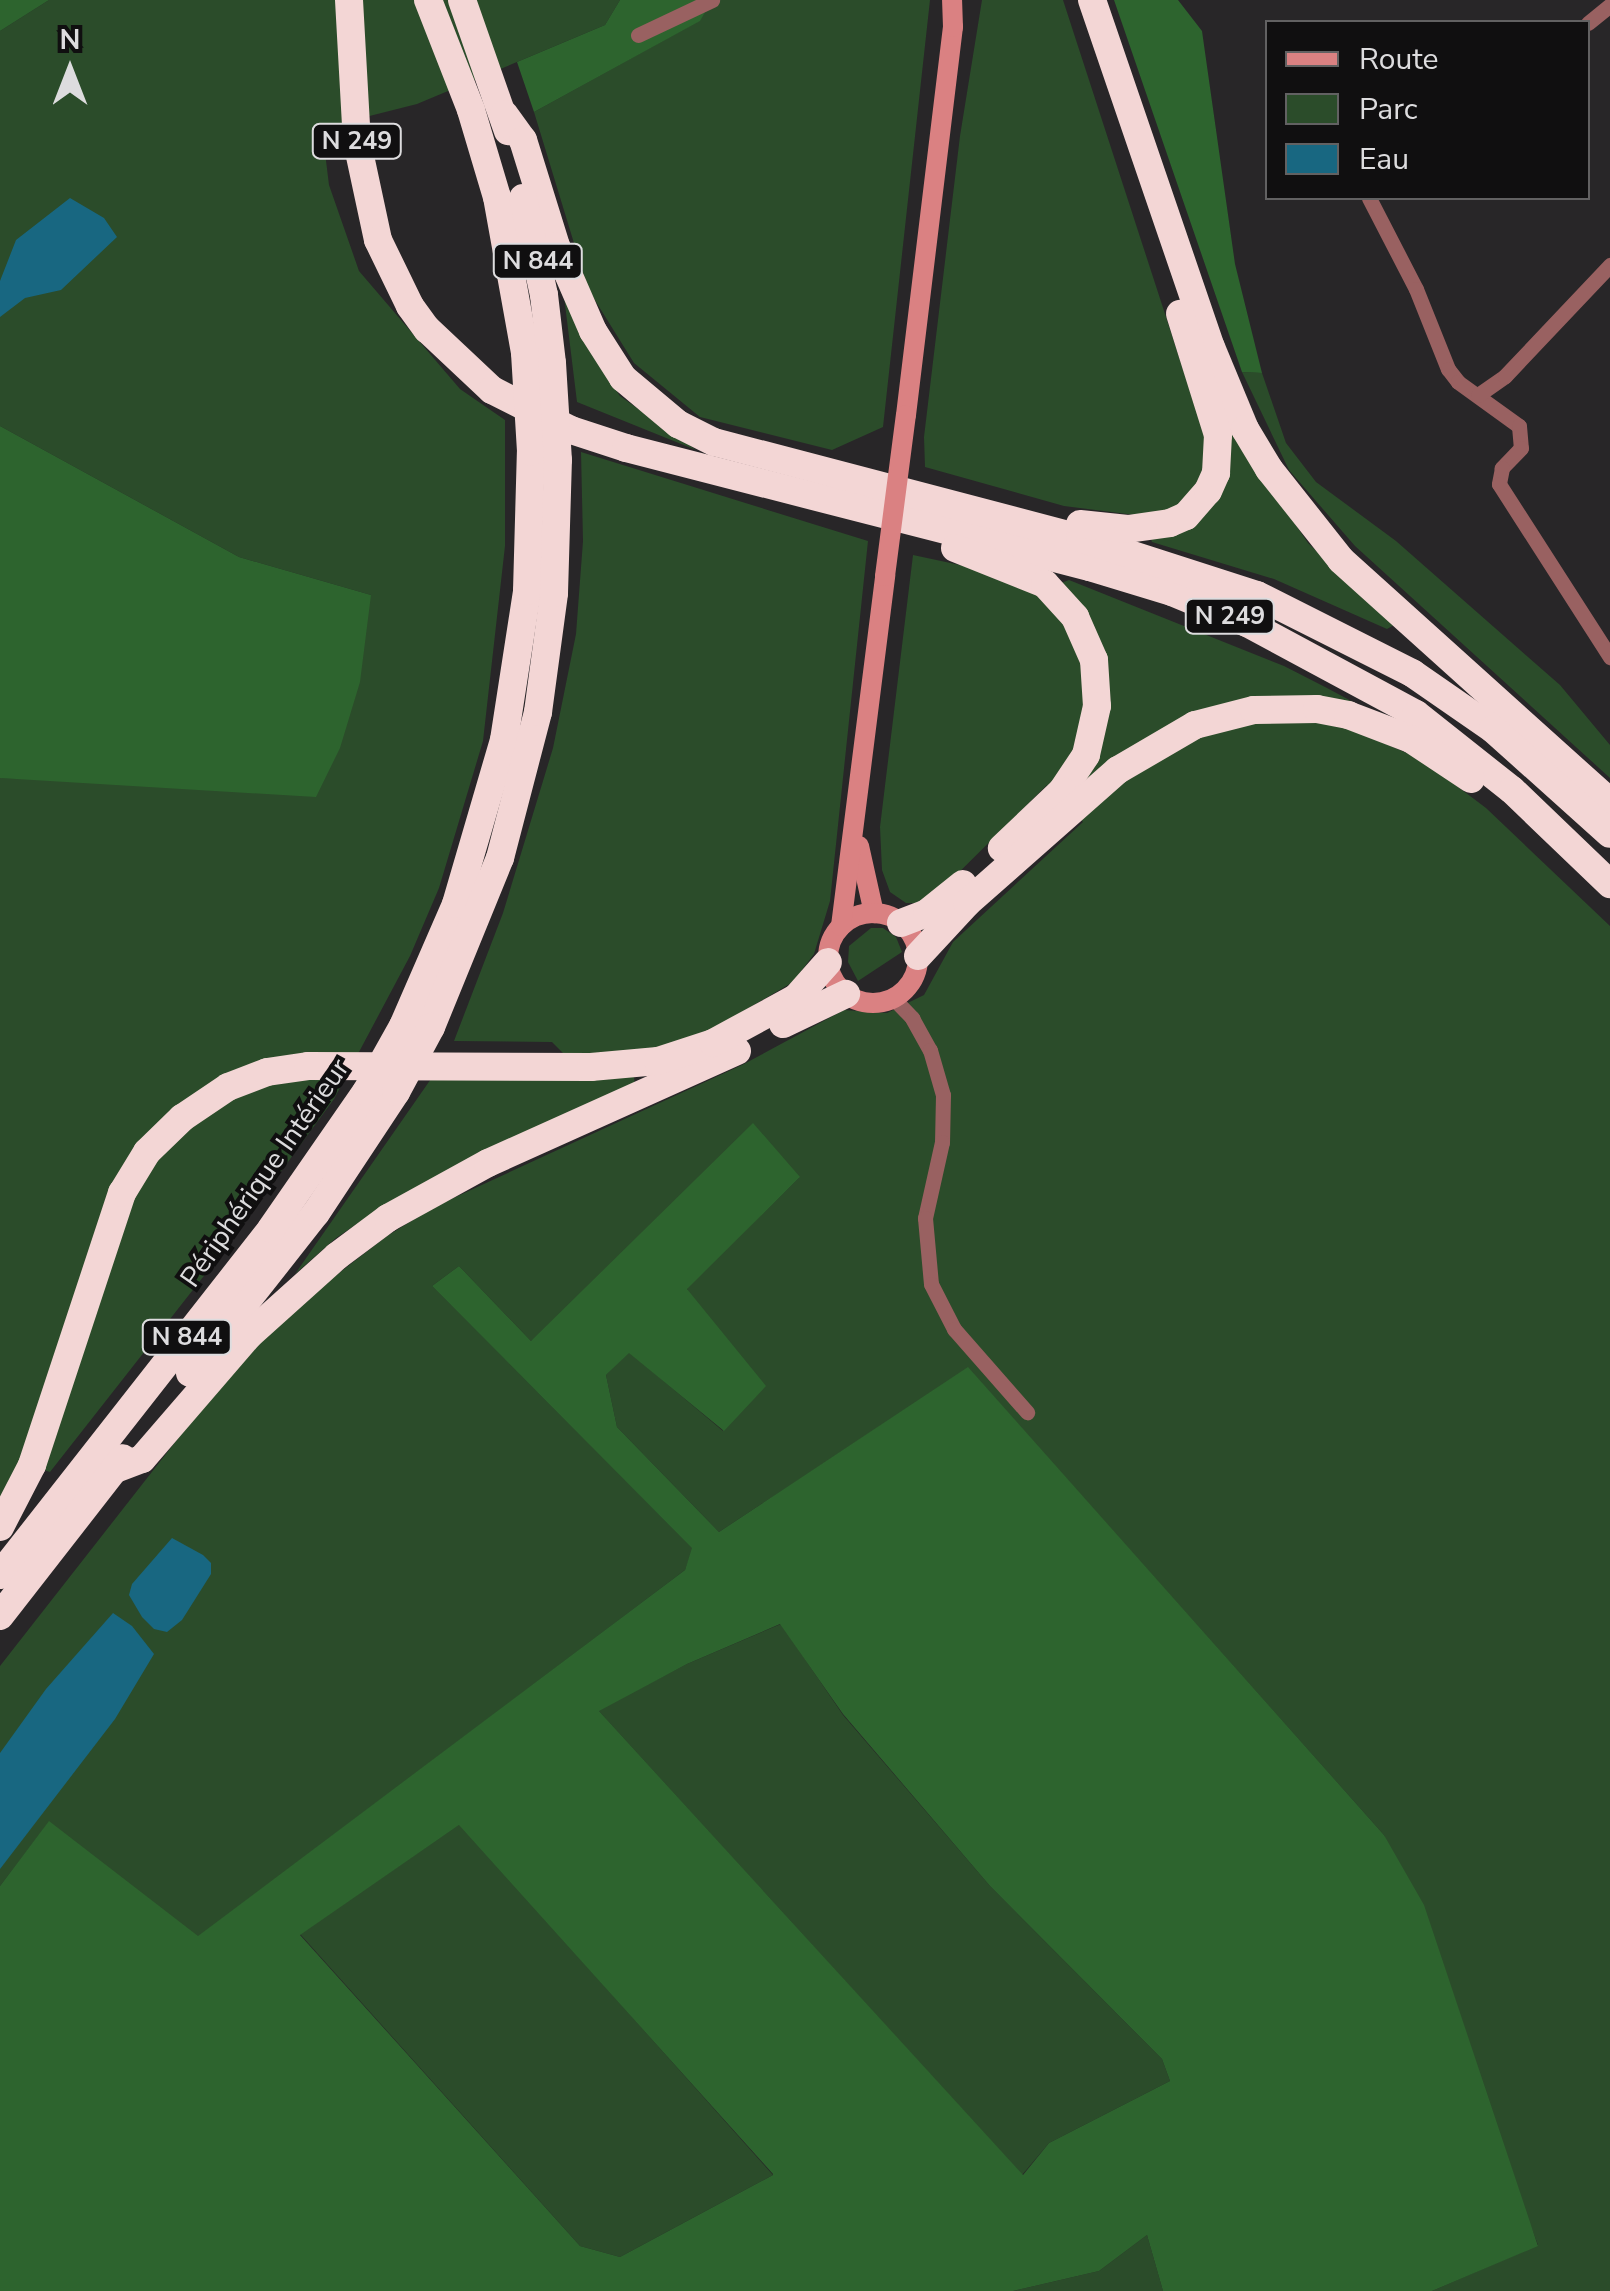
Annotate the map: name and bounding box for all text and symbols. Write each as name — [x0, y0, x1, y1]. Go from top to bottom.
north arrow — [20, 20, 120, 120]
legend — [1265, 20, 1590, 200]
text: N — [60, 21, 80, 59]
text: Route — [1359, 39, 1439, 80]
text: Parc — [1359, 89, 1418, 130]
road number: N 249 — [310, 121, 404, 161]
text: Eau — [1359, 139, 1409, 180]
road number: N 844 — [490, 241, 586, 281]
road number: N 249 — [1182, 596, 1278, 636]
street label: Périphérique Intérieur — [174, 1052, 356, 1294]
road number: N 844 — [140, 1317, 234, 1357]

